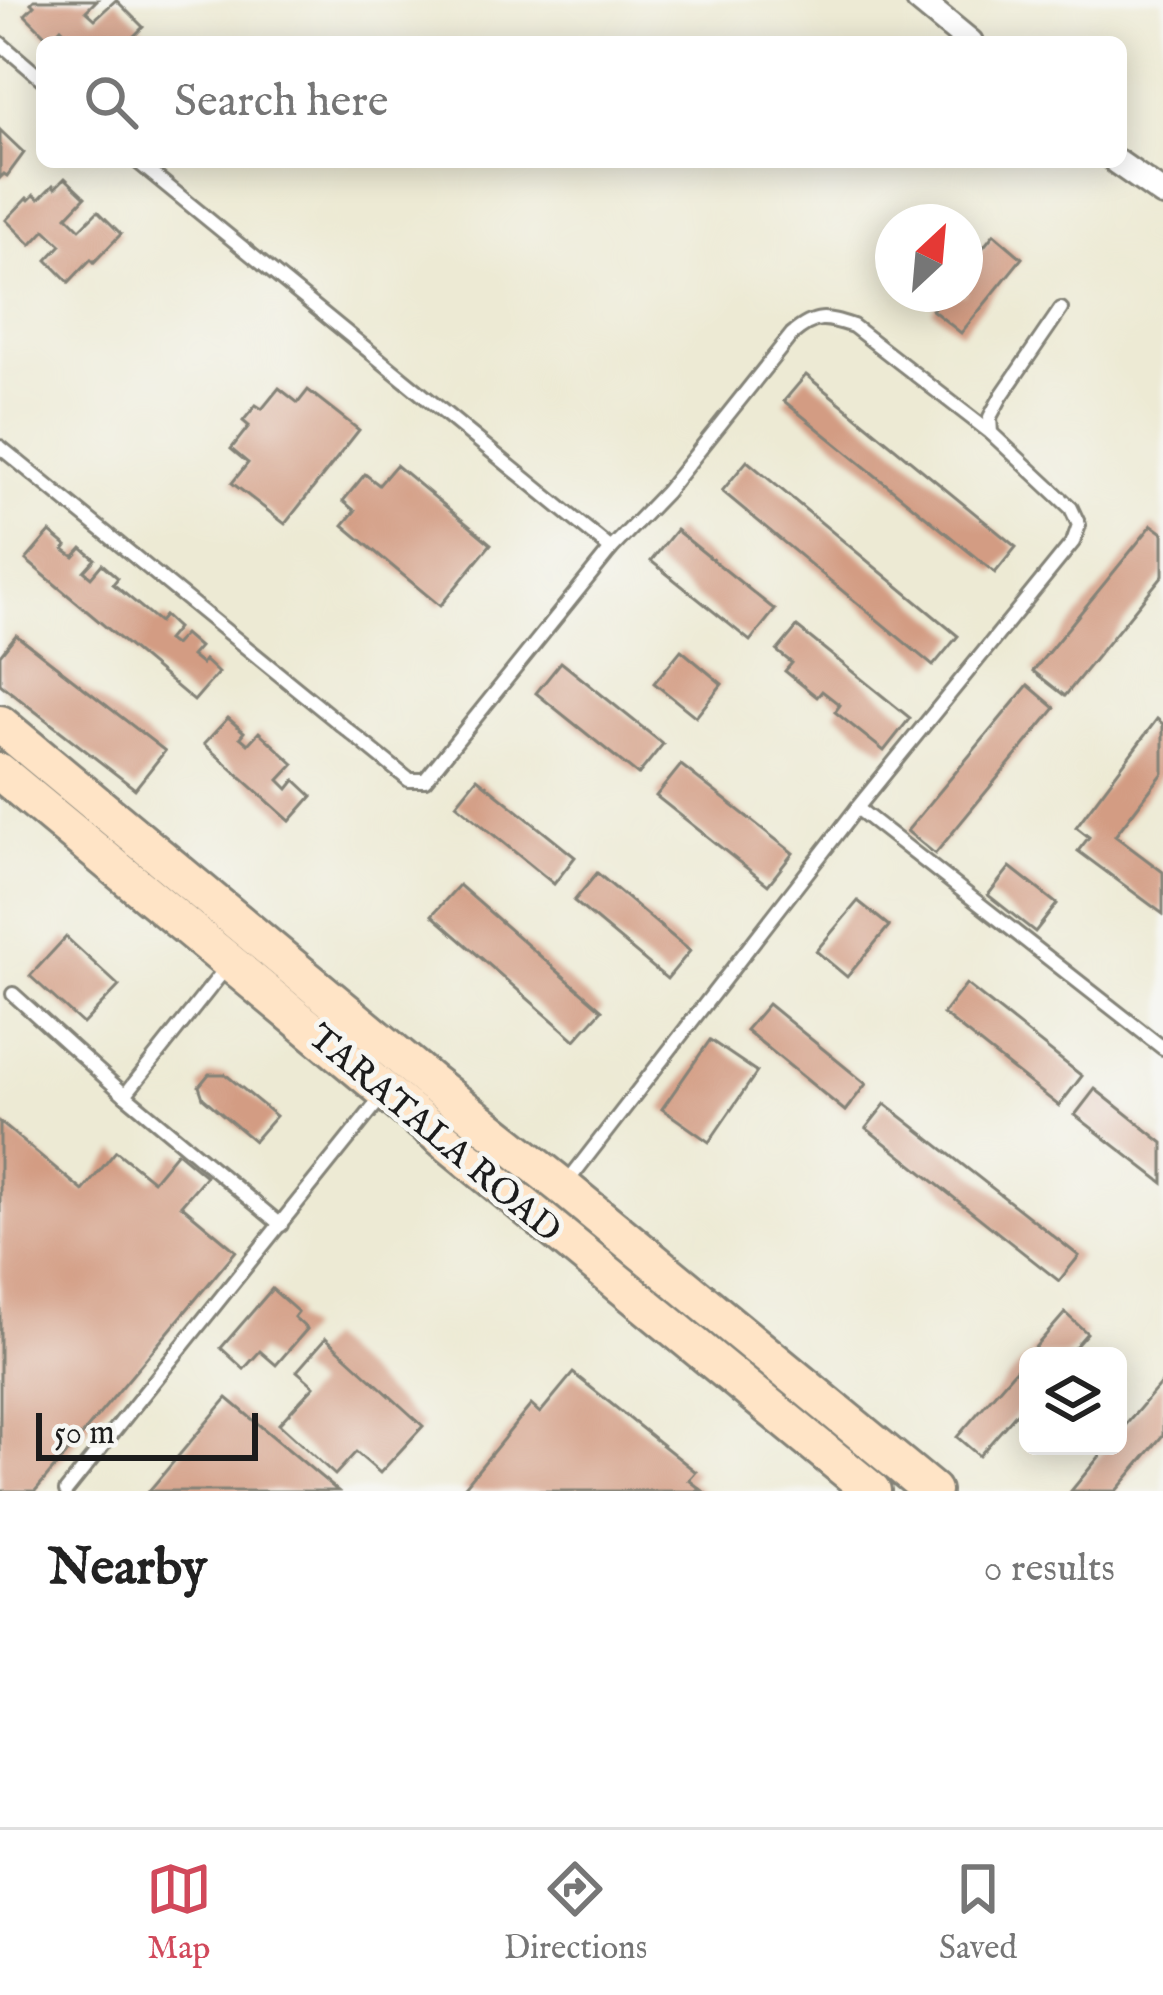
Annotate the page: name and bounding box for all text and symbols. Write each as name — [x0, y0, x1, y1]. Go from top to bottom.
search box — [36, 36, 1127, 168]
icon: search — [78, 69, 144, 135]
text: Search here — [174, 74, 388, 131]
north arrow — [875, 204, 983, 312]
street label: TARATALA ROAD — [298, 1015, 570, 1254]
map controls — [1019, 1347, 1127, 1455]
button: layers — [1019, 1347, 1127, 1455]
scale bar — [36, 1407, 258, 1460]
text: 50 m — [54, 1413, 115, 1455]
text: Nearby — [48, 1537, 207, 1602]
text: 0 results — [983, 1545, 1115, 1594]
tab: Map — [146, 1856, 212, 1970]
tab: Directions — [504, 1856, 647, 1970]
tab: Saved — [939, 1856, 1017, 1970]

